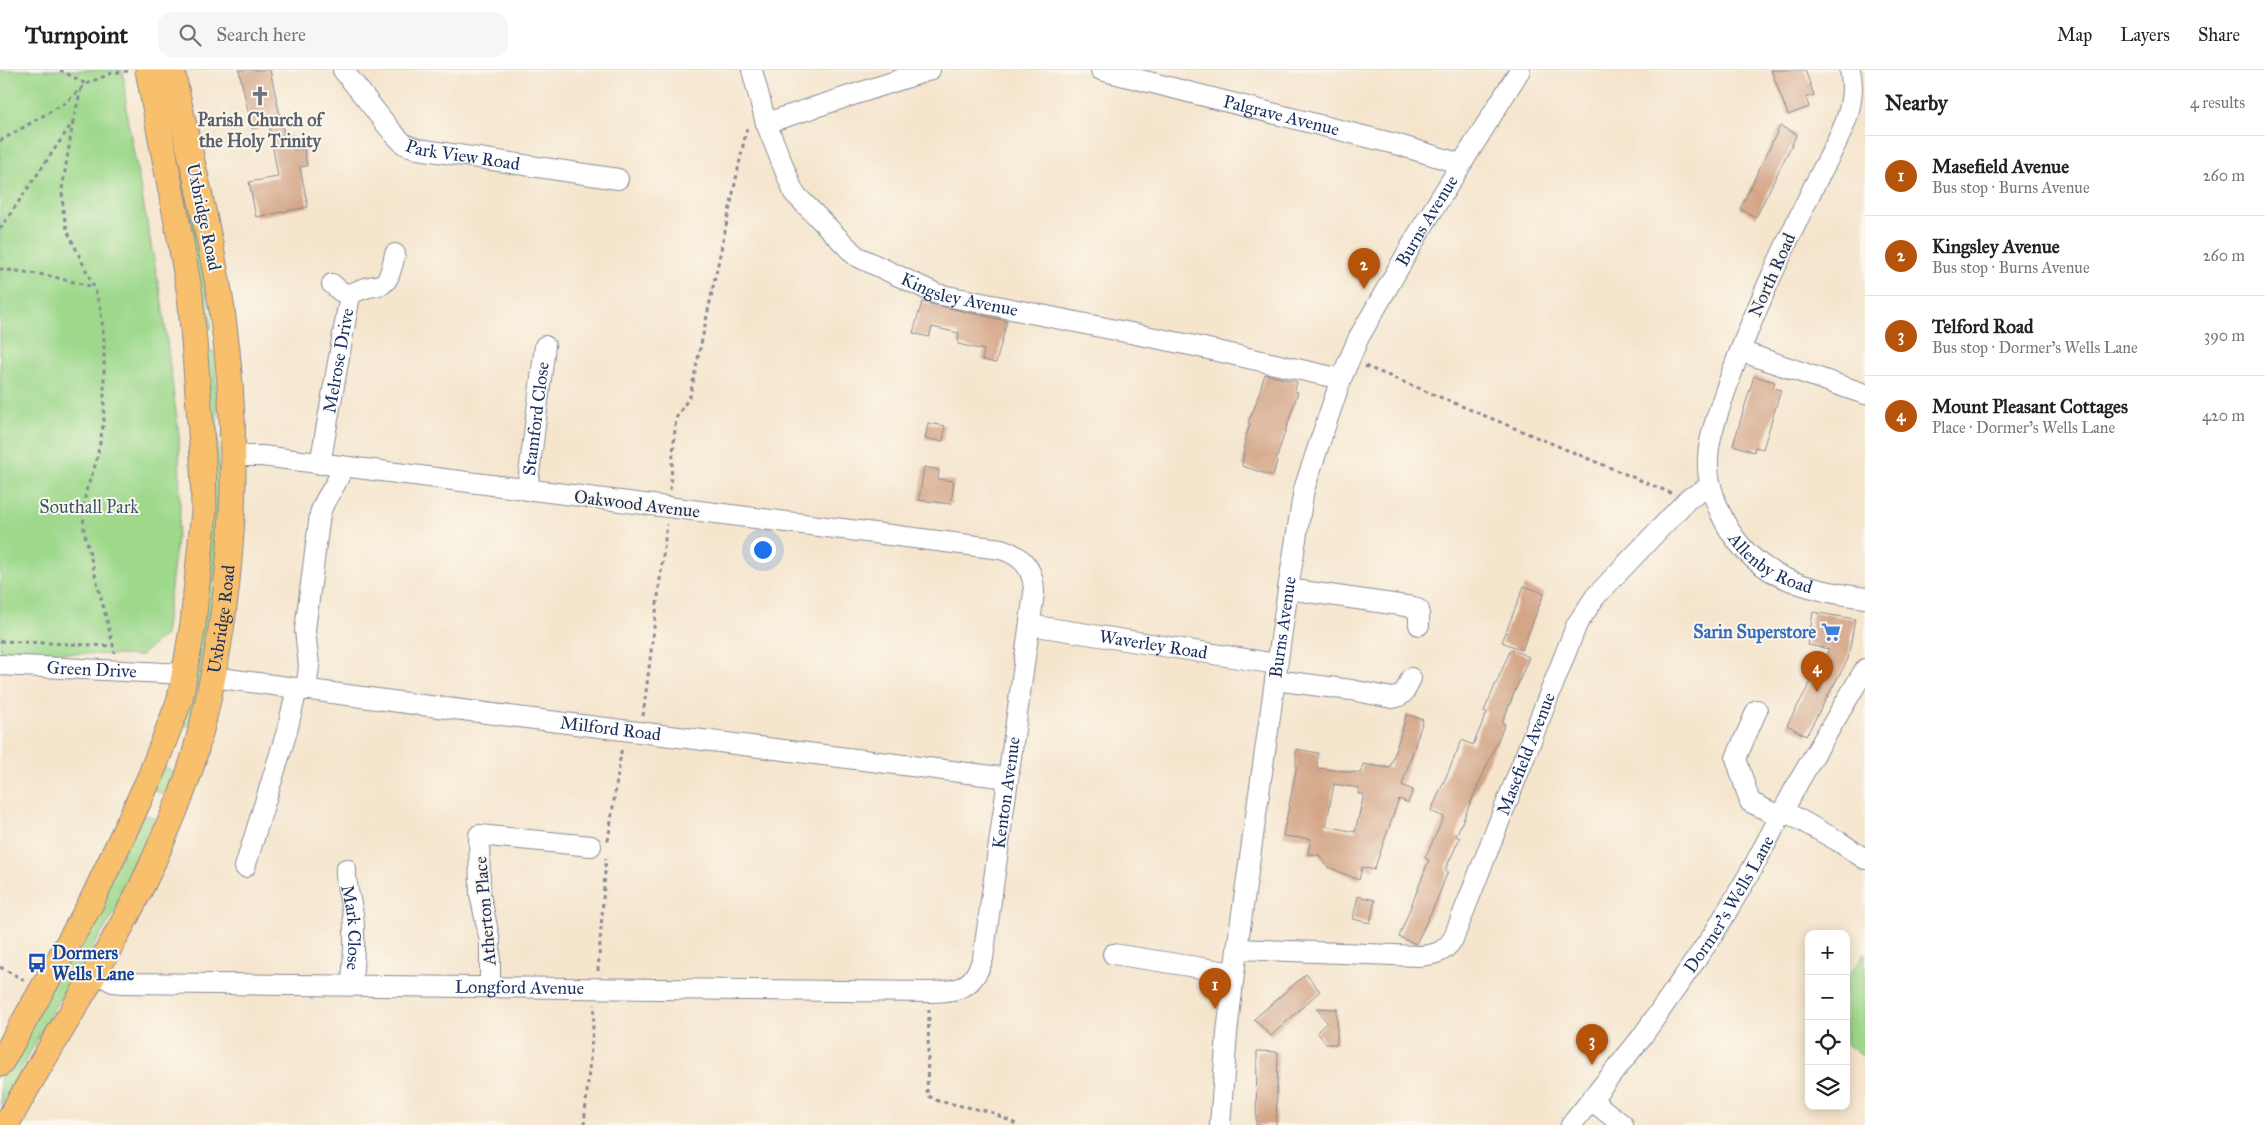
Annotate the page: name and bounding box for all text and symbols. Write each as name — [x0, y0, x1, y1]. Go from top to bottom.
search box — [158, 12, 508, 57]
text: Turnpoint — [25, 20, 128, 50]
icon: search — [176, 21, 204, 49]
text: Search here — [216, 23, 306, 46]
text: Map — [2057, 24, 2092, 46]
text: Layers — [2120, 24, 2170, 46]
text: Share — [2198, 24, 2240, 46]
church icon: Parish Church of the Holy Trinity — [249, 85, 271, 107]
street label: Palgrave Avenue — [1221, 90, 1342, 141]
text: Nearby — [1885, 90, 1948, 116]
text: 4 results — [2190, 93, 2245, 112]
place label: Parish Church of the Holy Trinity — [198, 109, 325, 153]
street label: Park View Road — [402, 134, 521, 175]
text: Masefield Avenue — [1932, 155, 2069, 178]
street label: Uxbridge Road — [181, 161, 226, 273]
text: 1 — [1898, 166, 1904, 185]
text: 260 m — [2203, 166, 2245, 185]
street label: Burns Avenue — [1391, 171, 1463, 270]
text: Bus stop · Burns Avenue — [1932, 178, 2090, 197]
street label: North Road — [1744, 230, 1800, 320]
text: Kingsley Avenue — [1932, 235, 2060, 258]
text: 2 — [1897, 246, 1905, 265]
text: 260 m — [2203, 246, 2245, 265]
pin: 2 — [1348, 248, 1380, 289]
text: Bus stop · Burns Avenue — [1932, 258, 2090, 277]
street label: Kingsley Avenue — [897, 268, 1020, 321]
street label: Melrose Drive — [318, 306, 358, 415]
text: Telford Road — [1932, 315, 2034, 338]
text: 3 — [1898, 326, 1904, 345]
text: 390 m — [2204, 326, 2245, 345]
text: Bus stop · Dormer’s Wells Lane — [1932, 338, 2138, 357]
street label: Stamford Close — [518, 360, 554, 477]
text: Mount Pleasant Cottages — [1932, 395, 2128, 418]
text: 4 — [1897, 406, 1905, 425]
text: 420 m — [2202, 406, 2245, 425]
text: Place · Dormer’s Wells Lane — [1932, 418, 2115, 437]
street label: Oakwood Avenue — [573, 485, 701, 523]
park label: Southall Park — [39, 496, 139, 518]
street label: Allenby Road — [1723, 527, 1815, 598]
your location — [750, 537, 776, 563]
street label: Uxbridge Road — [203, 564, 240, 675]
street label: Burns Avenue — [1265, 575, 1301, 679]
place label: Sarin Superstore — [1693, 621, 1816, 644]
supermarket icon: Sarin Superstore — [1820, 621, 1842, 643]
street label: Waverley Road — [1098, 625, 1209, 664]
pin: 4 — [1801, 651, 1833, 692]
street label: Green Drive — [46, 656, 137, 683]
street label: Masefield Avenue — [1492, 689, 1560, 818]
street label: Milford Road — [559, 711, 662, 746]
street label: Kenton Avenue — [987, 735, 1025, 850]
street label: Dormer’s Wells Lane — [1679, 832, 1779, 977]
street label: Atherton Place — [469, 855, 501, 968]
street label: Mark Close — [336, 883, 365, 971]
map controls — [1805, 930, 1850, 1110]
button: + — [1805, 930, 1850, 975]
place label: Dormers Wells Lane — [52, 942, 135, 985]
bus stop icon: Dormers Wells Lane — [26, 952, 48, 974]
pin: 1 — [1199, 968, 1231, 1009]
button: − — [1805, 975, 1850, 1020]
street label: Longford Avenue — [455, 976, 584, 999]
button: locate — [1805, 1020, 1850, 1065]
pin: 3 — [1576, 1024, 1608, 1065]
button: layers — [1805, 1065, 1850, 1110]

